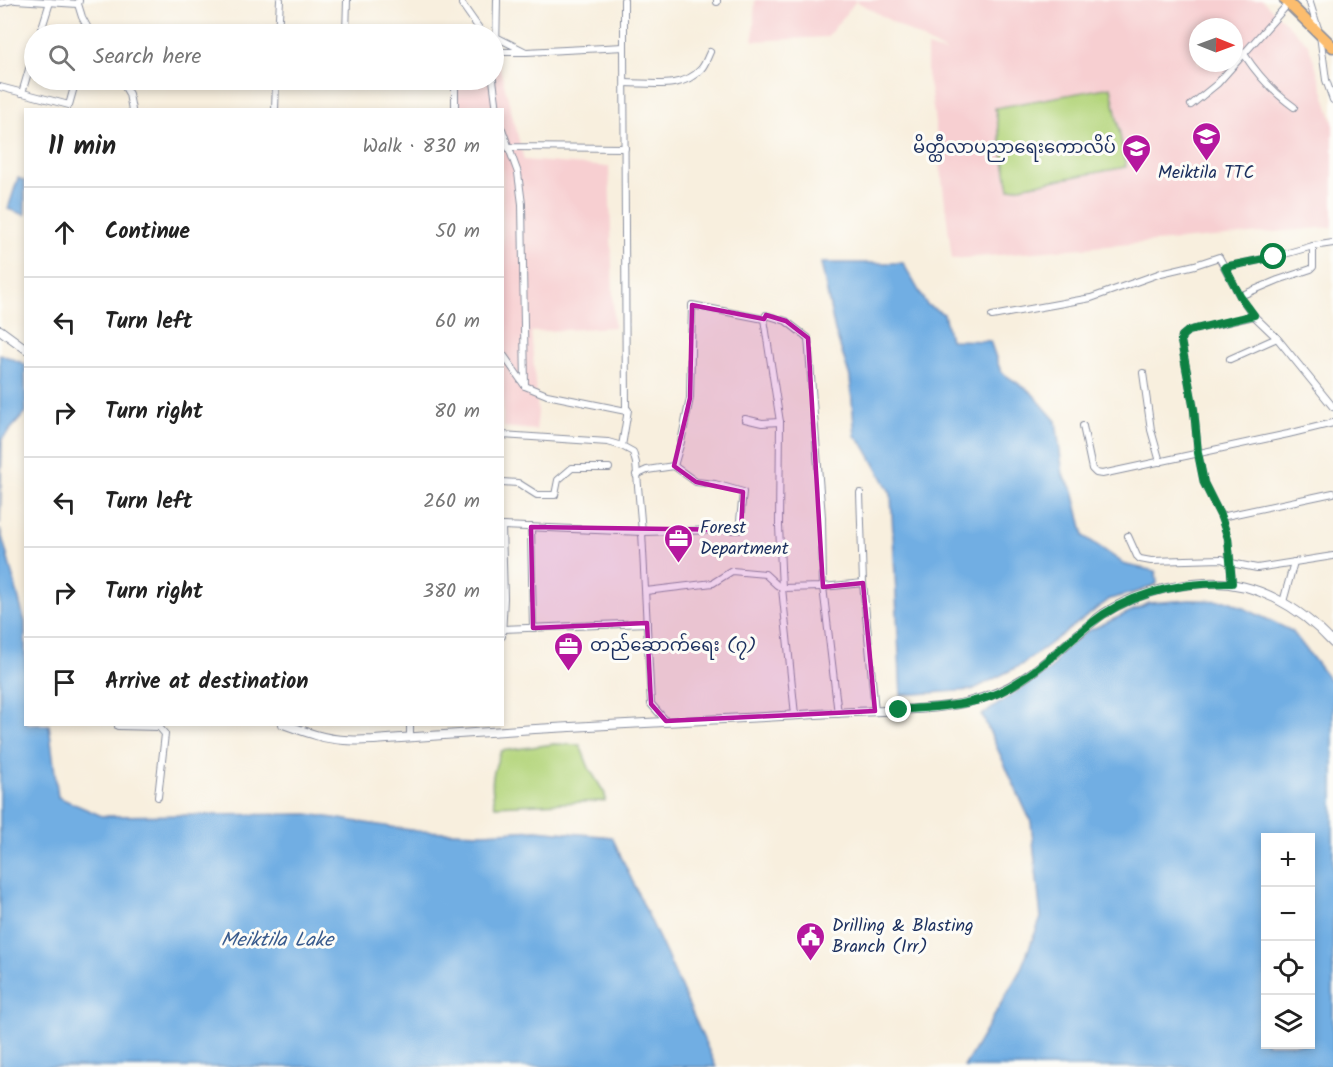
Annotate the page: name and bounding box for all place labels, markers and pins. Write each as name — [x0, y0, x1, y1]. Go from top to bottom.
school or university icon: Meiktila TTC — [1190, 120, 1222, 162]
school or university icon: မိတ္ထီလာပညာရေးကောလိပ် — [1121, 132, 1153, 174]
place label: မိတ္ထီလာပညာရေးကောလိပ် — [913, 133, 1116, 163]
place label: Meiktila TTC — [1158, 159, 1254, 188]
place label: Forest Department — [700, 514, 790, 564]
office icon: Forest Department — [663, 522, 695, 564]
office icon: တည်ဆောက်ရေး (၇) — [553, 630, 585, 672]
place label: တည်ဆောက်ရေး (၇) — [590, 632, 756, 661]
place label: Drilling & Blasting Branch (Irr) — [832, 912, 974, 962]
public building icon: Drilling & Blasting Branch (Irr) — [795, 920, 827, 962]

